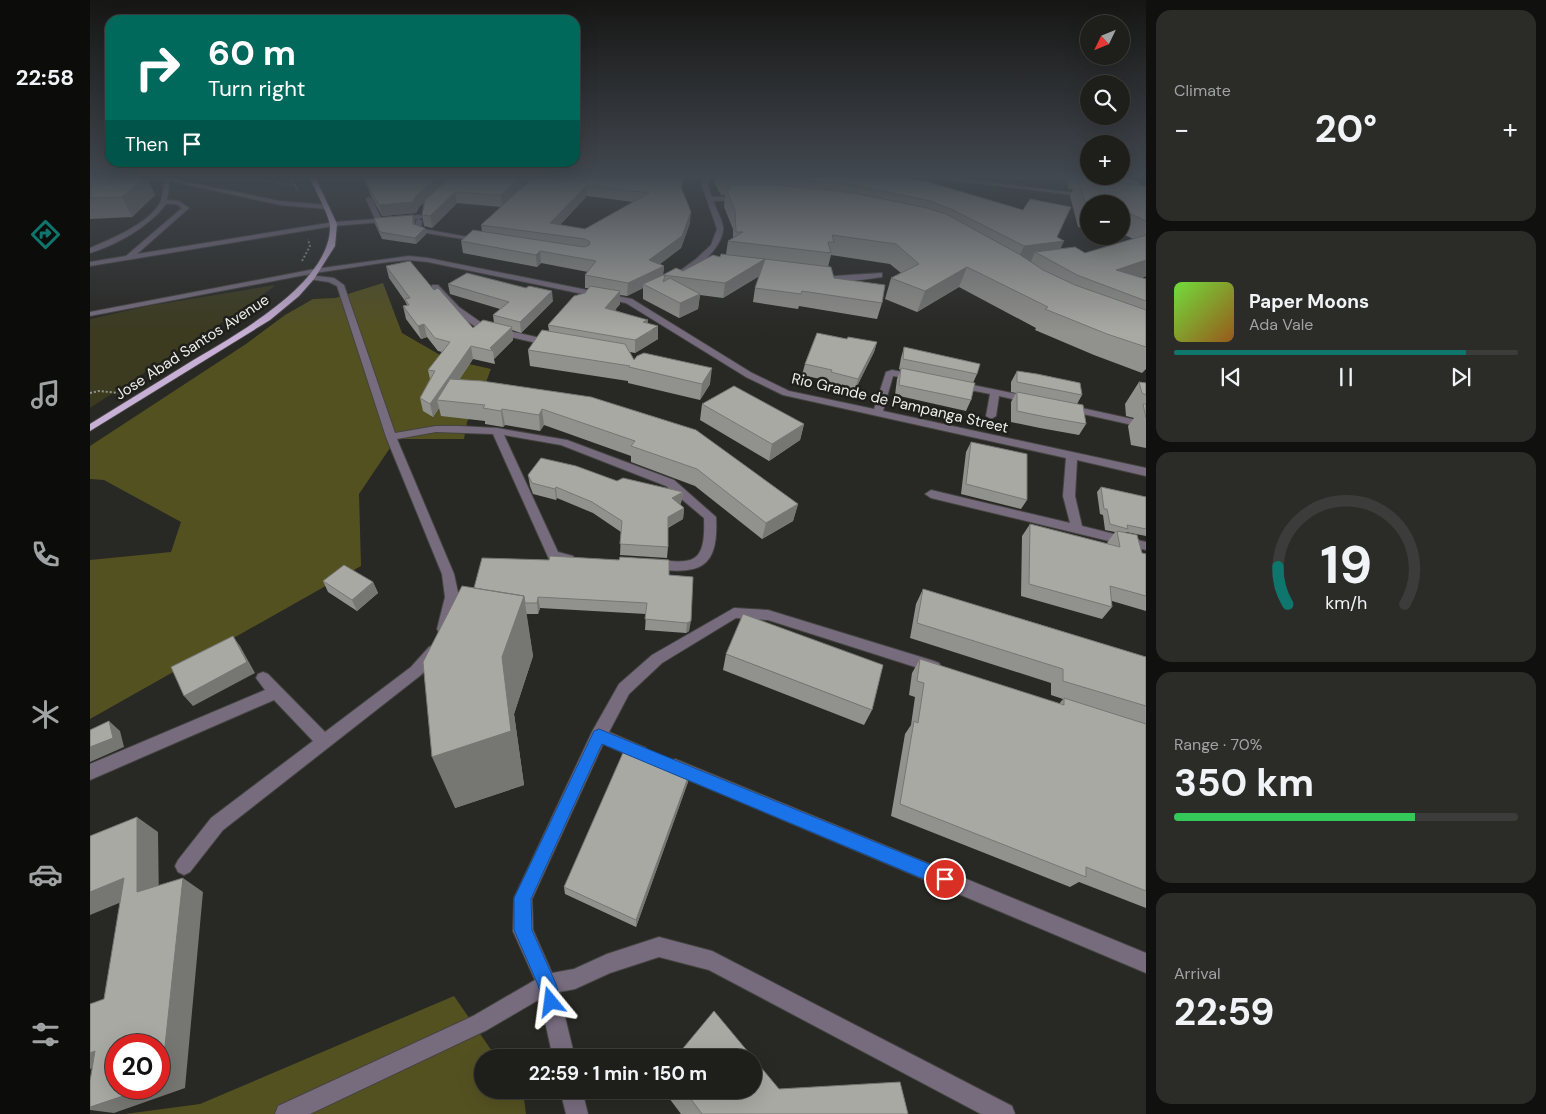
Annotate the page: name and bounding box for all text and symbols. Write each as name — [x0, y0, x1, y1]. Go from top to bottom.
north arrow — [1080, 15, 1130, 65]
map controls — [1080, 15, 1130, 245]
text: 60 m — [208, 30, 296, 76]
icon: right — [125, 35, 190, 100]
text: 22:58 — [16, 63, 74, 92]
text: Turn right — [208, 74, 305, 103]
button: search — [1080, 75, 1130, 125]
text: Climate — [1174, 80, 1231, 101]
text: 20° — [1315, 104, 1377, 154]
text: − — [1174, 111, 1189, 148]
text: + — [1503, 111, 1518, 148]
icon: arrive — [178, 130, 206, 158]
text: Then — [125, 132, 168, 157]
button: + — [1080, 135, 1130, 185]
button: − — [1080, 195, 1130, 245]
icon: directions — [28, 217, 63, 252]
text: Paper Moons — [1249, 289, 1369, 314]
street label: Jose Abad Santos Avenue — [111, 290, 273, 404]
text: Ada Vale — [1249, 314, 1313, 335]
icon: previous — [1217, 363, 1245, 391]
icon: pause — [1332, 363, 1360, 391]
icon: next — [1447, 363, 1475, 391]
street label: Rio Grande de Pampanga Street — [790, 368, 1011, 438]
icon: music — [28, 377, 63, 412]
text: 19 — [1320, 531, 1372, 599]
icon: phone — [28, 537, 63, 572]
text: km/h — [1325, 591, 1367, 615]
icon: climate — [28, 697, 63, 732]
text: Range · 70% — [1174, 734, 1262, 755]
text: 350 km — [1174, 758, 1314, 808]
icon: car — [28, 857, 63, 892]
pin — [924, 858, 966, 900]
icon: arrive — [931, 865, 959, 893]
text: Arrival — [1174, 963, 1221, 984]
position arrow — [524, 975, 576, 1027]
text: 22:59 — [1174, 987, 1274, 1037]
icon: filters — [28, 1017, 63, 1052]
speed limit sign: 20 — [105, 1034, 170, 1099]
text: 22:59 · 1 min · 150 m — [529, 1061, 707, 1086]

